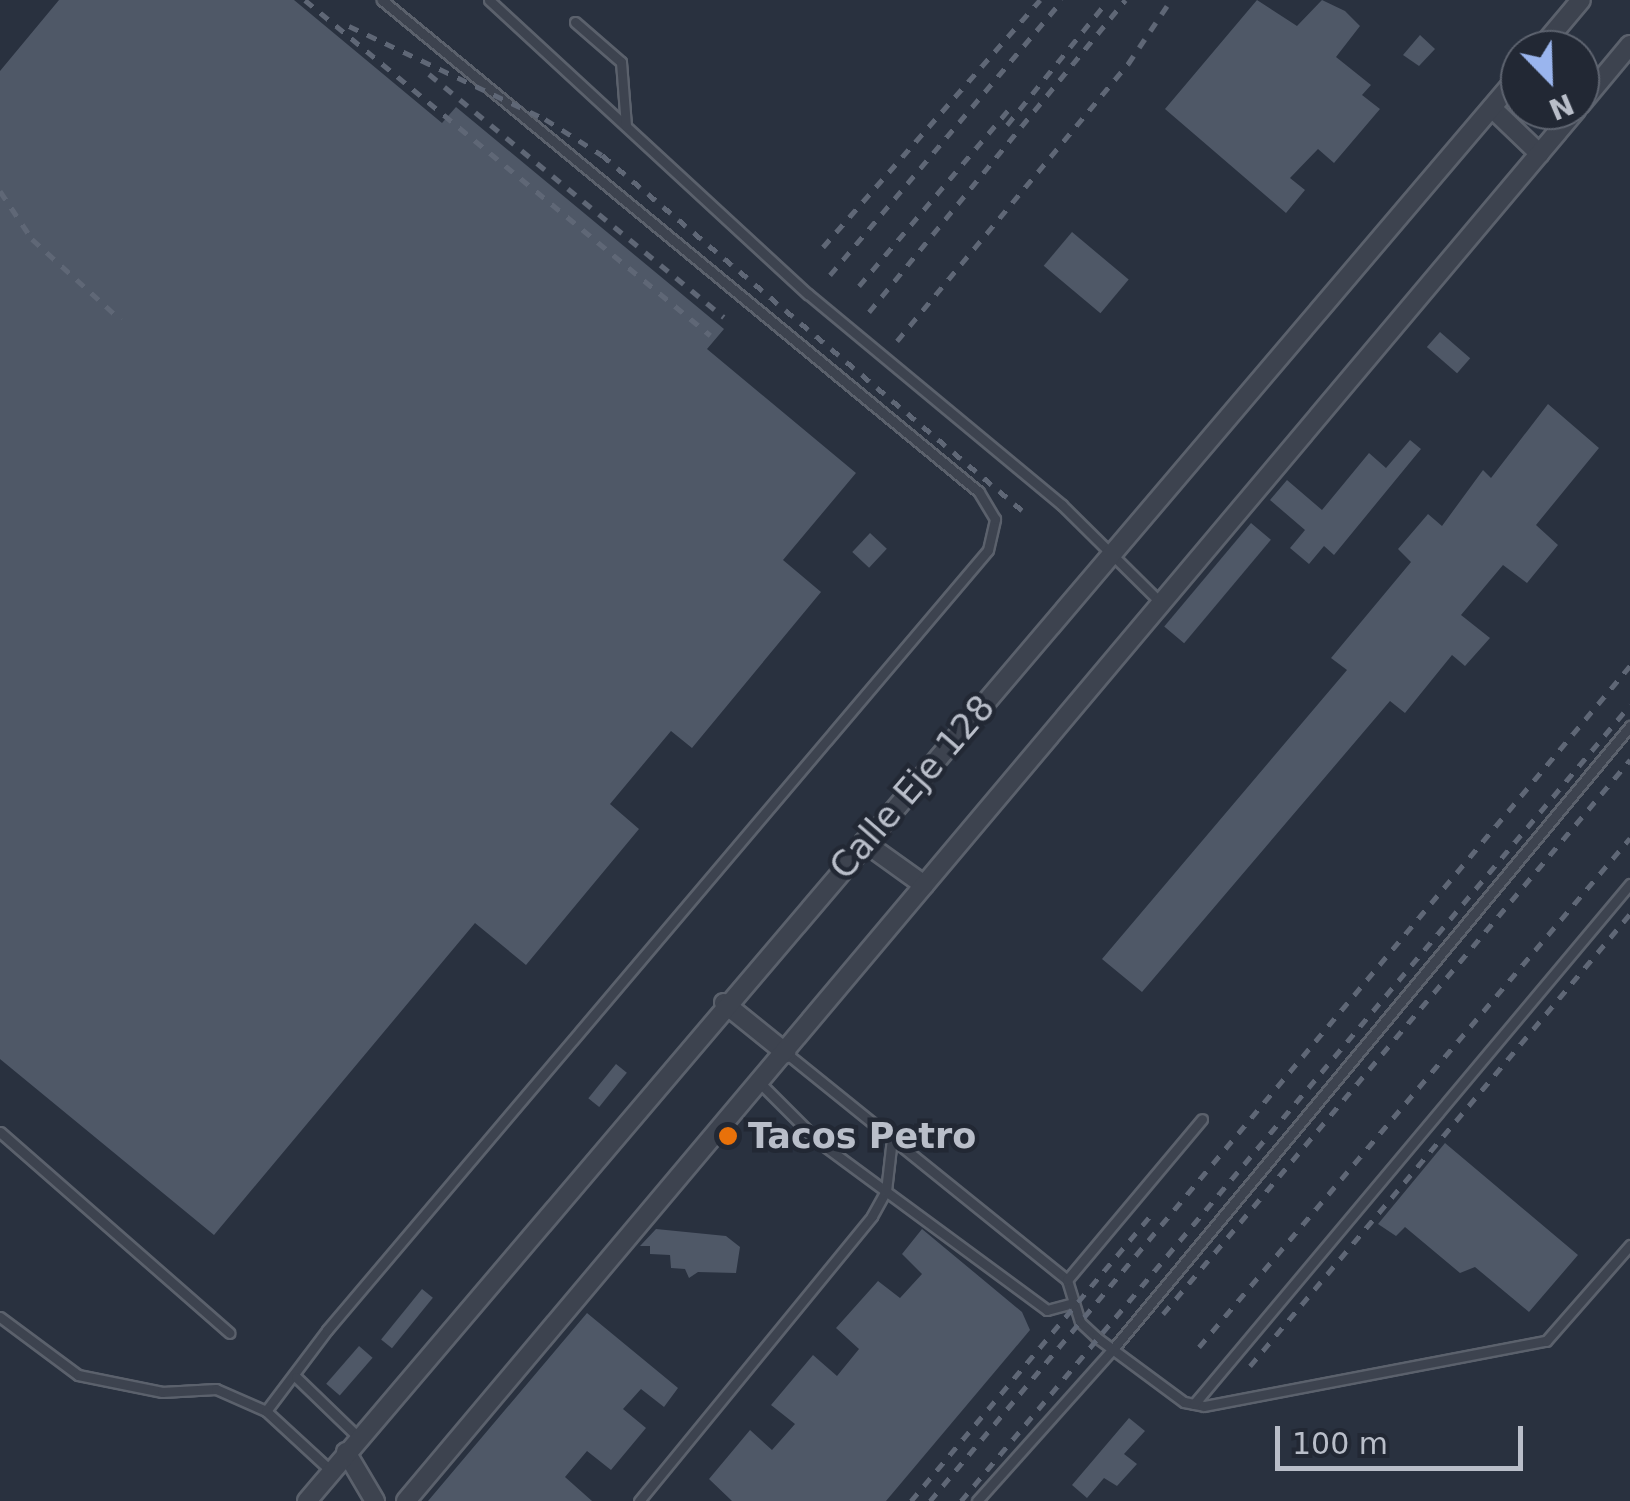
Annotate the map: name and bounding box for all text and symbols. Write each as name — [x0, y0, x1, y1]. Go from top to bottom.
north arrow — [1500, 30, 1600, 130]
text: N — [1544, 86, 1578, 126]
street label: Calle Eje 128 — [821, 687, 1003, 887]
place label: Tacos Petro — [748, 1115, 976, 1157]
marker: Tacos Petro — [717, 1125, 739, 1147]
scale bar — [1280, 1406, 1528, 1468]
text: 100 m — [1292, 1426, 1388, 1461]

